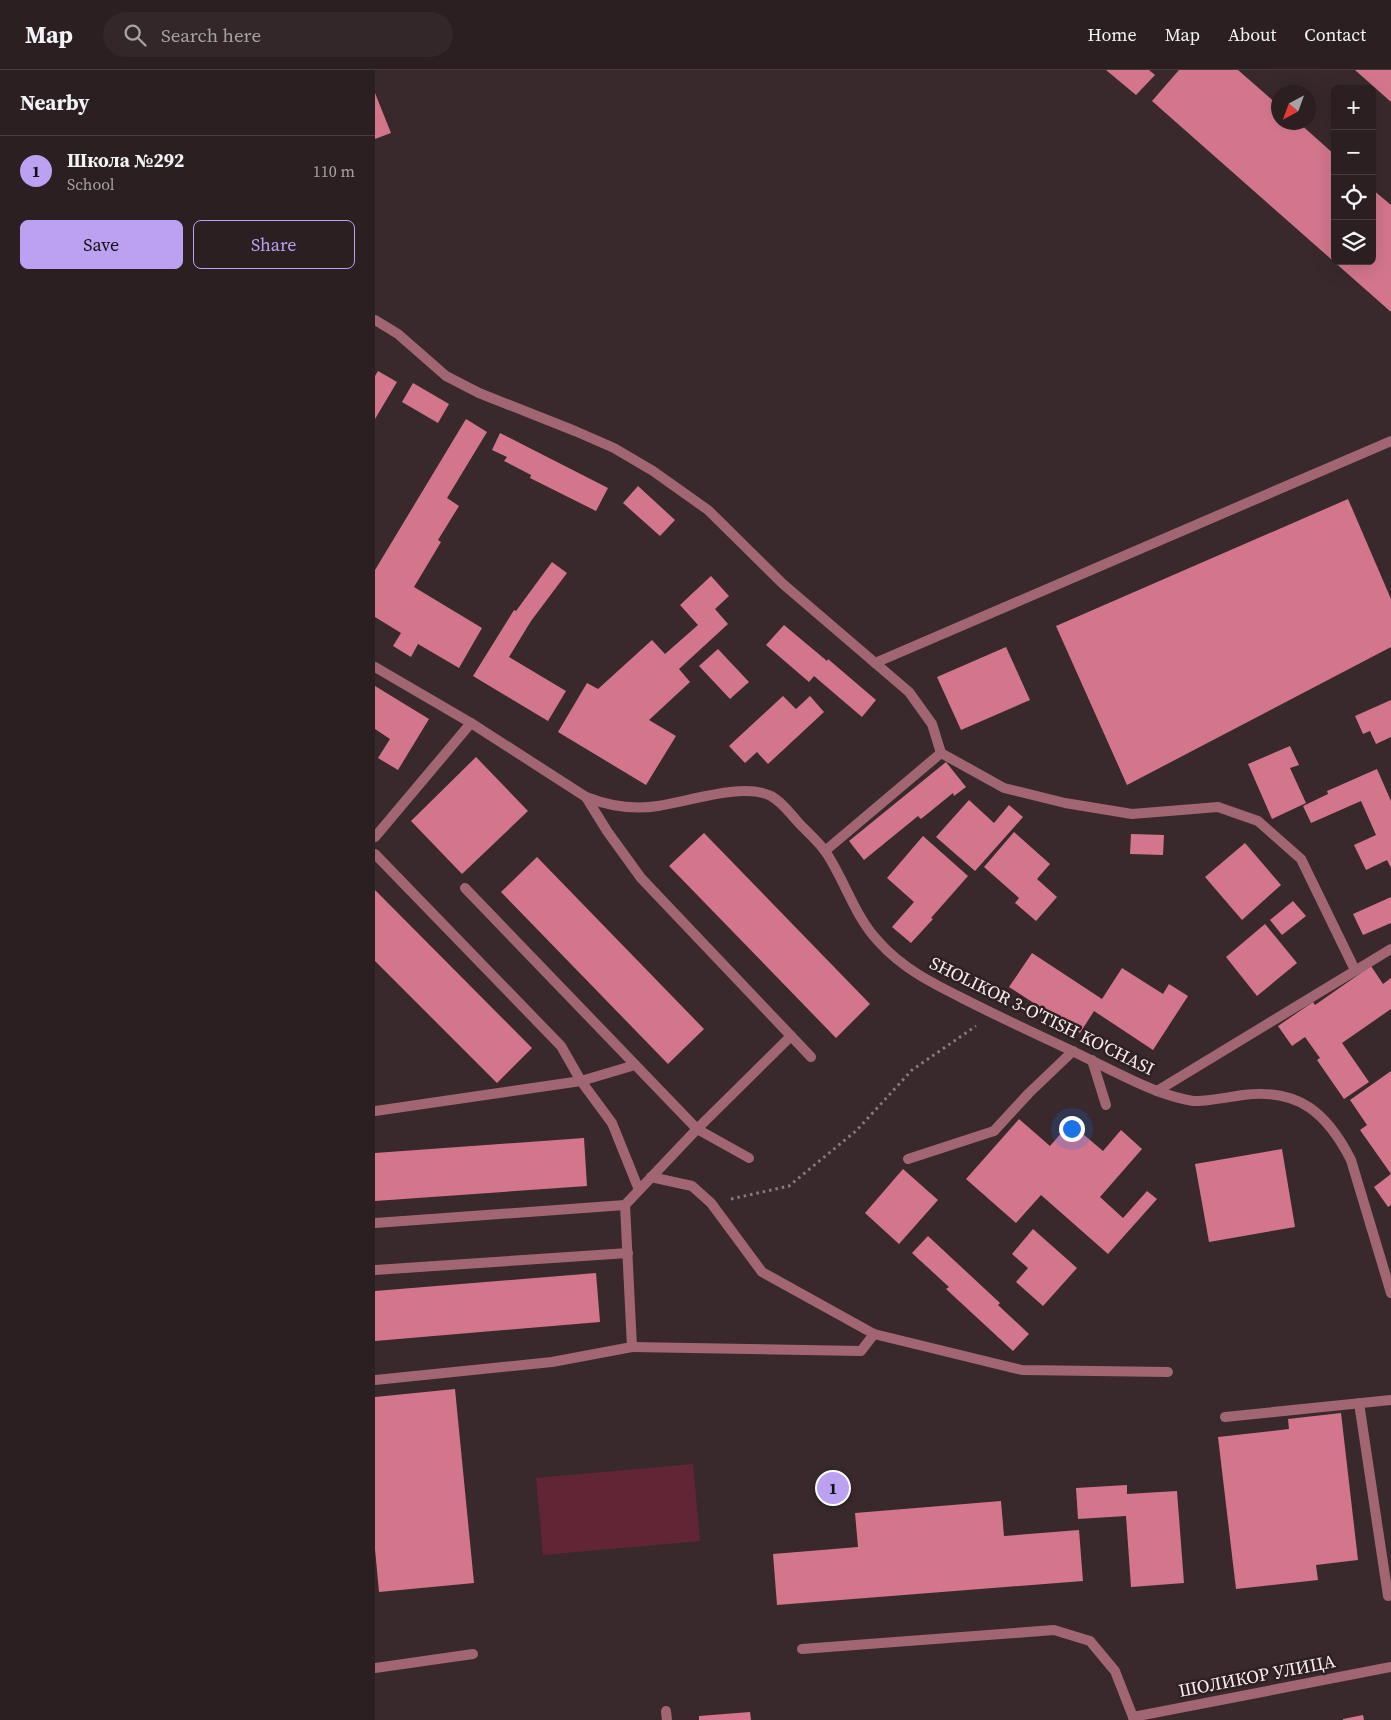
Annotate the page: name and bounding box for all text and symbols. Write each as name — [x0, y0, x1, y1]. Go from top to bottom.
search box — [103, 12, 453, 57]
text: Map — [25, 18, 73, 51]
icon: search — [121, 21, 149, 49]
text: Search here — [161, 22, 261, 48]
text: Home — [1088, 22, 1137, 47]
text: Map — [1165, 22, 1200, 47]
text: About — [1228, 22, 1276, 47]
text: Contact — [1304, 22, 1366, 47]
north arrow — [1271, 85, 1316, 130]
map controls — [1331, 85, 1376, 265]
button: + — [1331, 85, 1376, 130]
text: Nearby — [20, 88, 90, 117]
button: − — [1331, 130, 1376, 175]
text: Школа №292 — [67, 147, 184, 173]
text: 1 — [32, 160, 40, 182]
text: 110 m — [313, 160, 355, 182]
text: School — [67, 173, 115, 195]
button: locate — [1331, 175, 1376, 220]
button: Save — [20, 220, 183, 269]
button: Share — [193, 220, 355, 269]
button: layers — [1331, 220, 1376, 265]
street label: SHOLIKOR 3-O'TISH KO'CHASI — [926, 950, 1159, 1081]
your location — [1059, 1116, 1085, 1142]
pin: 1 — [817, 1469, 849, 1507]
street label: ШОЛИКОР УЛИЦА — [1176, 1648, 1337, 1703]

